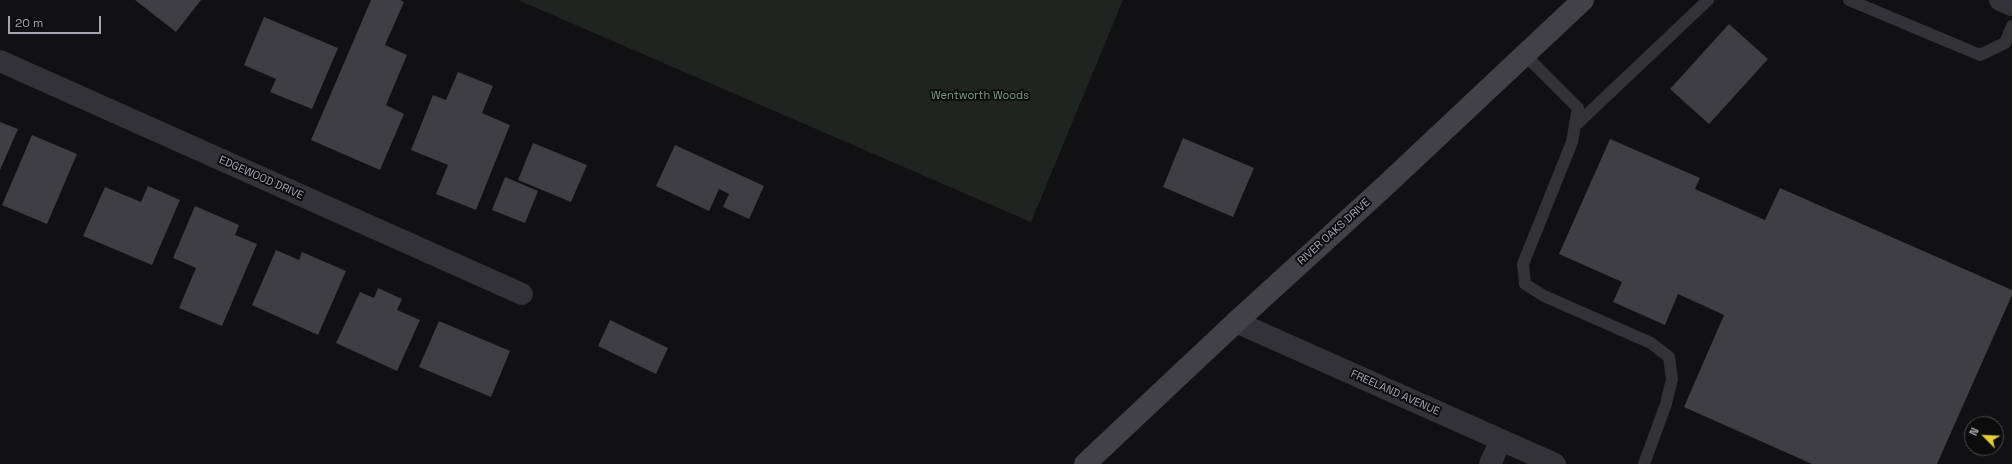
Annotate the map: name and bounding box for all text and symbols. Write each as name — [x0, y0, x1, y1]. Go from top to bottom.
scale bar — [10, 8, 103, 34]
text: 20 m — [15, 15, 43, 31]
park label: Wentworth Woods — [931, 89, 1029, 103]
street label: EDGEWOOD DRIVE — [217, 153, 305, 203]
street label: RIVER OAKS DRIVE — [1295, 196, 1373, 268]
street label: FREELAND AVENUE — [1349, 367, 1441, 419]
north arrow — [1964, 416, 2004, 456]
text: N — [1966, 425, 1982, 438]

